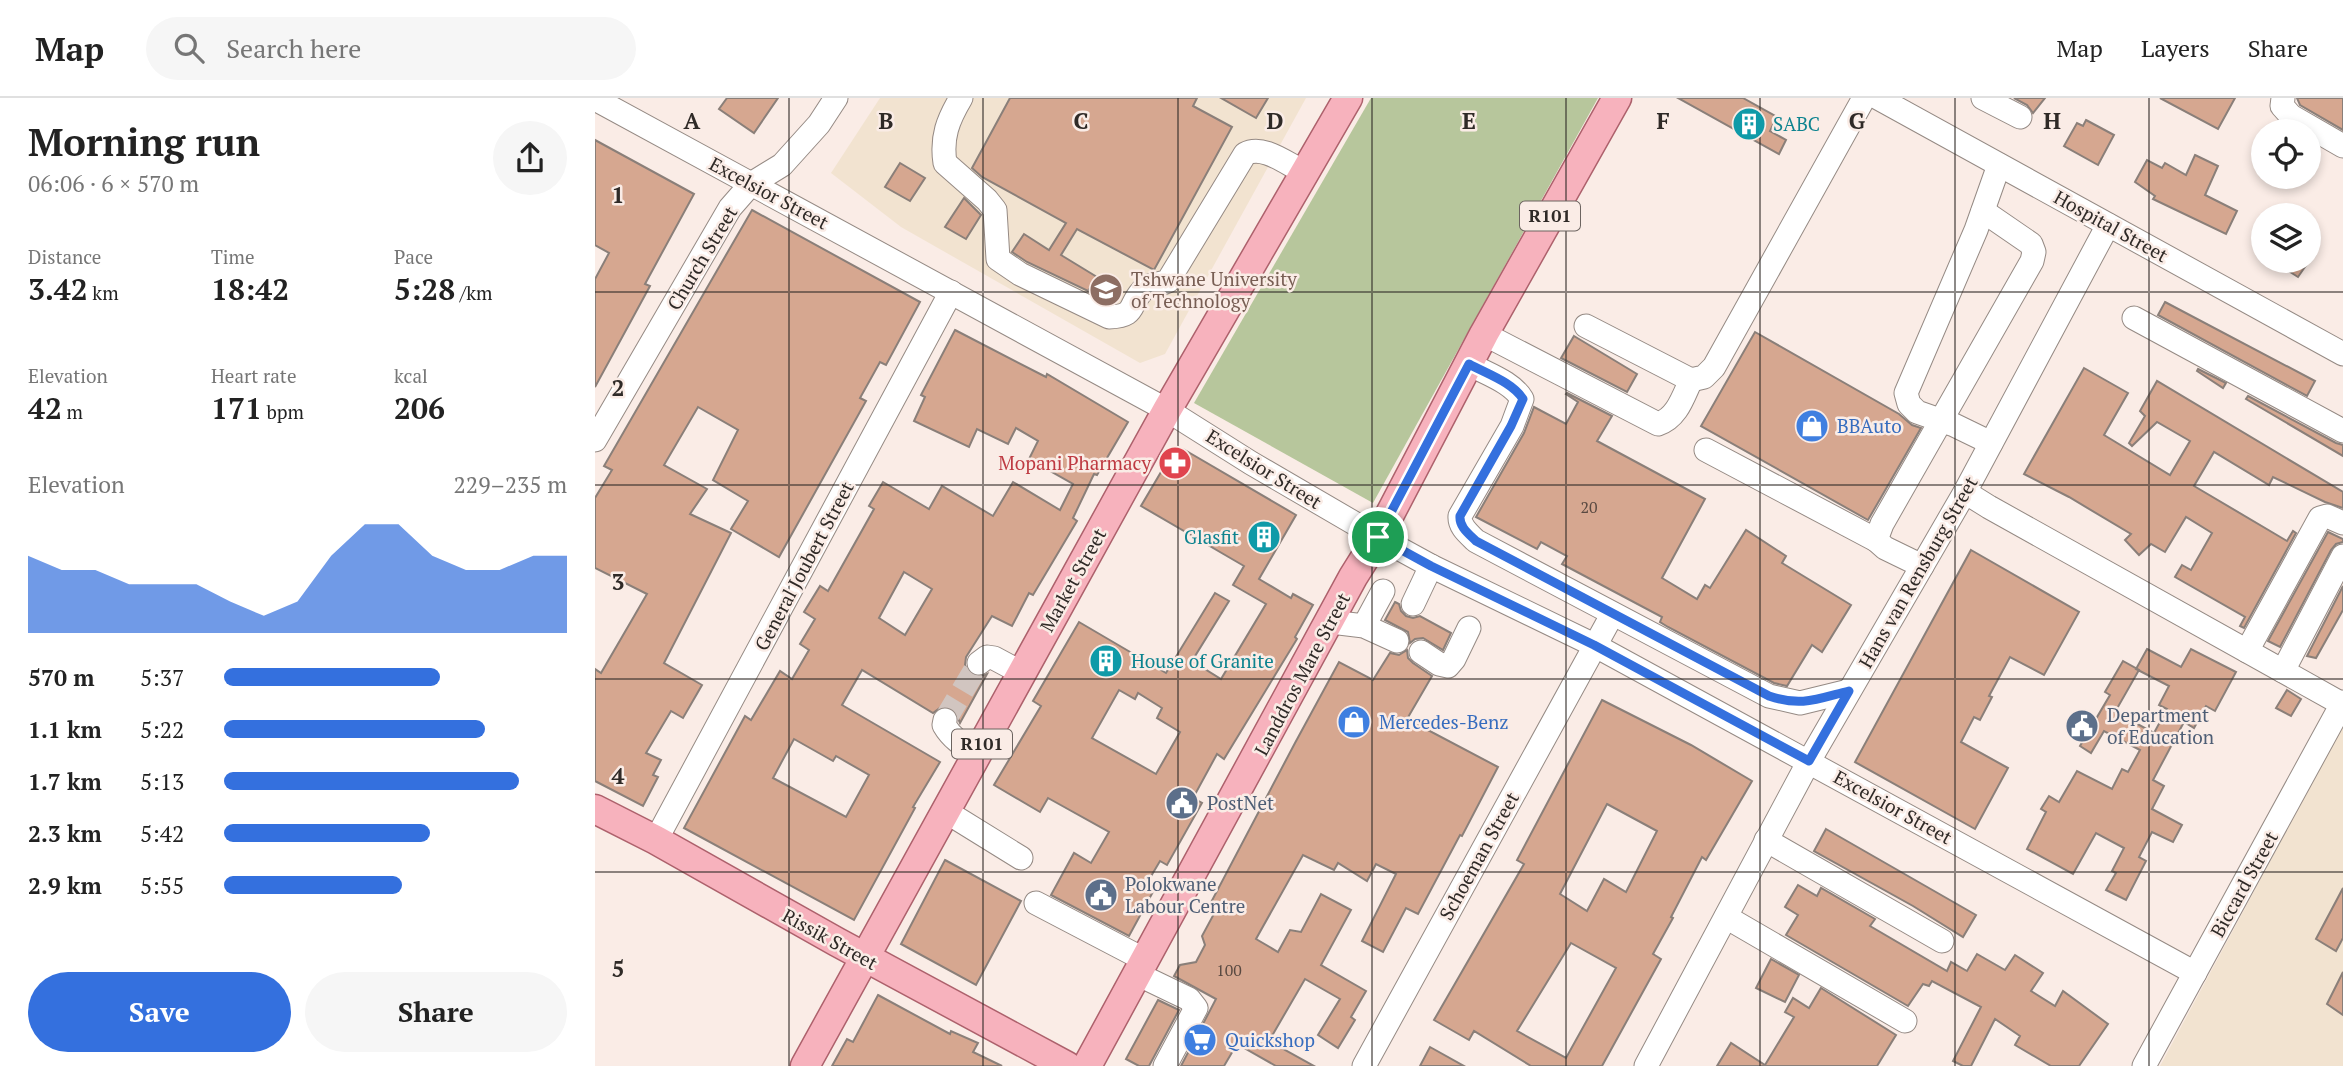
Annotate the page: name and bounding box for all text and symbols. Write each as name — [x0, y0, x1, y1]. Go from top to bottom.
search box — [146, 17, 636, 80]
text: Map — [35, 27, 104, 70]
icon: search — [170, 29, 208, 67]
text: Search here — [226, 31, 361, 65]
text: Map — [2056, 32, 2103, 64]
text: Layers — [2141, 32, 2210, 64]
text: Share — [2248, 32, 2308, 64]
text: A — [684, 105, 701, 136]
text: B — [879, 105, 894, 136]
text: C — [1074, 105, 1089, 136]
text: D — [1267, 105, 1284, 136]
text: E — [1462, 105, 1476, 136]
text: F — [1656, 105, 1670, 136]
building icon: SABC — [1730, 105, 1768, 143]
text: G — [1849, 105, 1866, 136]
text: H — [2043, 105, 2061, 136]
place label: SABC — [1773, 111, 1820, 136]
text: Morning run — [28, 117, 260, 167]
map controls — [2251, 119, 2321, 273]
button: locate — [2251, 119, 2321, 189]
button: share — [493, 121, 567, 195]
street label: Excelsior Street — [705, 151, 833, 234]
text: 06:06 · 6 × 570 m — [28, 168, 199, 199]
text: 1 — [612, 179, 625, 210]
street label: Hospital Street — [2050, 184, 2173, 267]
street label: Church Street — [661, 201, 742, 314]
road number: R101 — [1520, 202, 1580, 230]
button: layers — [2251, 203, 2321, 273]
text: Distance — [28, 244, 101, 269]
text: Time — [211, 244, 254, 269]
text: Pace — [394, 244, 433, 269]
place label: Tshwane University of Technology — [1131, 266, 1297, 313]
text: 3.42 — [28, 269, 88, 309]
text: 18:42 — [211, 269, 289, 309]
text: 5:28 — [394, 269, 455, 309]
school or university icon: Tshwane University of Technology — [1087, 271, 1125, 309]
text: km — [88, 280, 119, 305]
text: /km — [455, 280, 493, 305]
text: Elevation — [28, 363, 108, 388]
text: Heart rate — [211, 363, 296, 388]
text: kcal — [394, 363, 428, 388]
text: 2 — [612, 372, 625, 403]
text: 42 — [28, 388, 62, 428]
text: 171 — [211, 388, 262, 428]
text: 206 — [394, 388, 445, 428]
text: m — [62, 399, 83, 424]
text: bpm — [262, 399, 304, 424]
shop icon: BBAuto — [1793, 407, 1831, 445]
place label: BBAuto — [1837, 413, 1902, 438]
street label: Excelsior Street — [1202, 423, 1327, 514]
pharmacy icon: Mopani Pharmacy — [1156, 444, 1194, 482]
place label: Mopani Pharmacy — [998, 450, 1151, 475]
text: Elevation — [28, 469, 125, 500]
text: 229–235 m — [454, 469, 567, 500]
street label: Hans van Rensburg Street — [1852, 471, 1983, 672]
street label: General Joubert Street — [748, 477, 859, 655]
house number: 20 — [1580, 496, 1598, 518]
pin — [1348, 507, 1408, 567]
building icon: Glasfit — [1245, 518, 1283, 556]
icon: arrive — [1359, 518, 1397, 556]
street label: Market Street — [1034, 523, 1111, 636]
place label: Glasfit — [1184, 524, 1239, 549]
text: 3 — [612, 566, 625, 597]
street label: Landdros Mare Street — [1248, 588, 1355, 760]
building icon: House of Granite — [1087, 642, 1125, 680]
place label: House of Granite — [1131, 648, 1274, 673]
text: 570 m — [28, 662, 94, 693]
text: 5:37 — [140, 662, 184, 693]
place label: Department of Education — [2107, 702, 2214, 749]
shop icon: Mercedes-Benz — [1335, 703, 1373, 741]
public building icon: Department of Education — [2063, 707, 2101, 745]
place label: Mercedes-Benz — [1379, 709, 1509, 734]
text: 1.1 km — [28, 714, 102, 745]
text: 5:22 — [140, 714, 184, 745]
road number: R101 — [952, 730, 1012, 758]
text: 4 — [612, 760, 625, 791]
street label: Excelsior Street — [1830, 764, 1957, 849]
text: 1.7 km — [28, 766, 102, 797]
text: 5:13 — [140, 766, 184, 797]
public building icon: PostNet — [1163, 784, 1201, 822]
street label: Schoeman Street — [1433, 787, 1524, 924]
place label: PostNet — [1207, 790, 1274, 815]
text: 2.3 km — [28, 818, 102, 849]
text: 5:42 — [140, 818, 184, 849]
street label: Biccard Street — [2204, 826, 2283, 941]
text: 2.9 km — [28, 870, 102, 901]
text: 5:55 — [140, 870, 184, 901]
place label: Polokwane Labour Centre — [1125, 871, 1245, 918]
public building icon: Polokwane Labour Centre — [1082, 876, 1120, 914]
street label: Rissik Street — [778, 902, 882, 975]
text: 5 — [612, 953, 625, 984]
house number: 100 — [1216, 959, 1242, 981]
button: Save — [28, 972, 291, 1052]
button: Share — [305, 972, 567, 1052]
supermarket icon: Quickshop — [1181, 1021, 1219, 1059]
place label: Quickshop — [1225, 1027, 1315, 1052]

